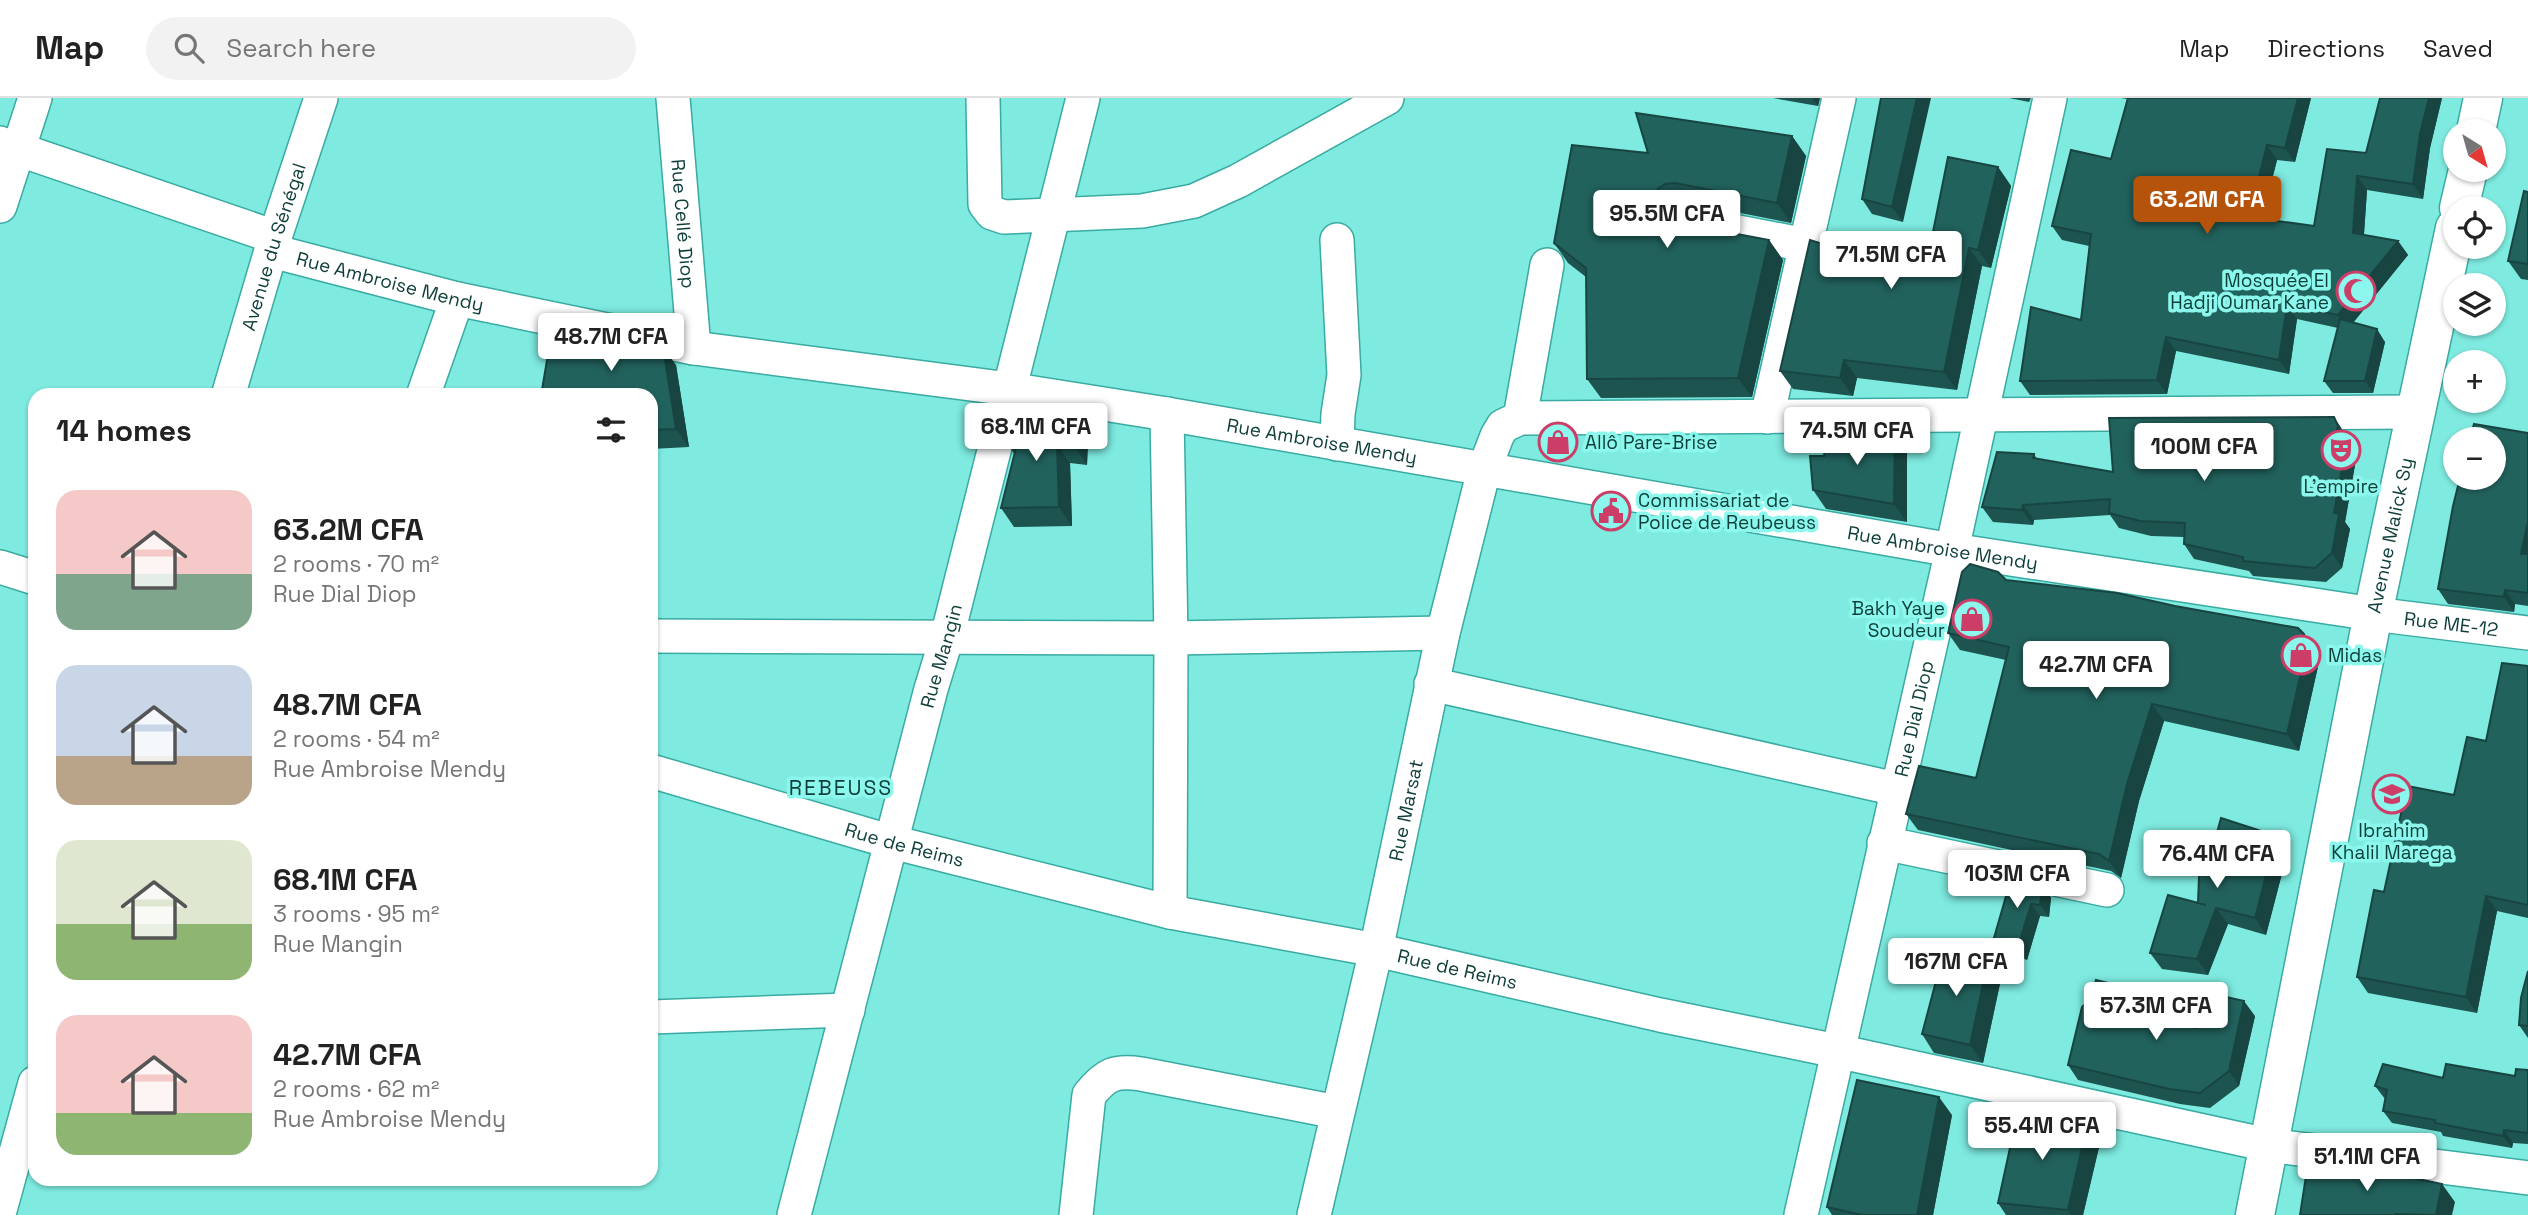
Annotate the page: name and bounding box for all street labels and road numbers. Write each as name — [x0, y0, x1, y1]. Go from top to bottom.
street label: Rue Cellé Diop — [666, 158, 701, 289]
street label: Avenue du Sénégal — [236, 160, 311, 334]
street label: Rue Ambroise Mendy — [294, 245, 486, 317]
street label: Rue Ambroise Mendy — [1225, 412, 1419, 470]
street label: Avenue Malick Sy — [2361, 455, 2418, 615]
street label: Rue Ambroise Mendy — [1846, 520, 2040, 575]
street label: Rue Mangin — [914, 601, 967, 711]
street label: Rue ME-12 — [2403, 605, 2500, 642]
street label: Rue Dial Diop — [1888, 658, 1939, 779]
street label: Rue Marsat — [1383, 757, 1428, 863]
street label: Rue de Reims — [842, 816, 967, 872]
street label: Rue de Reims — [1395, 943, 1520, 994]

